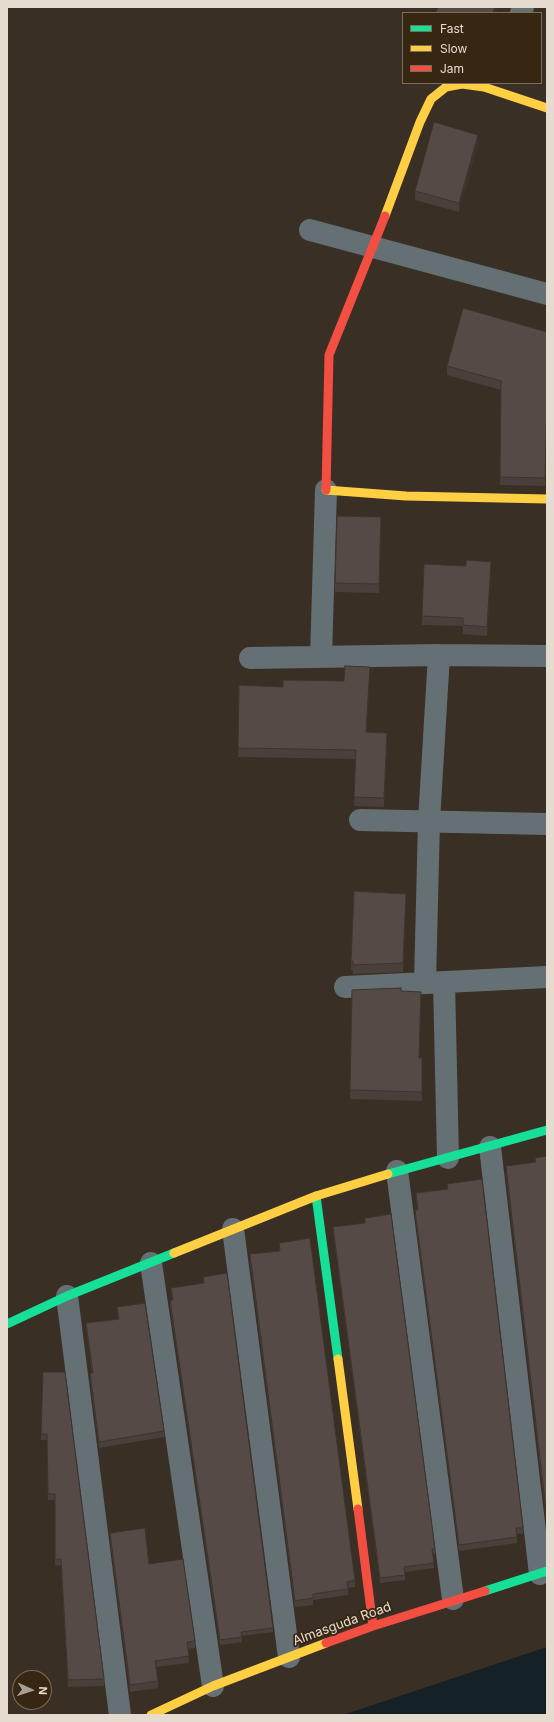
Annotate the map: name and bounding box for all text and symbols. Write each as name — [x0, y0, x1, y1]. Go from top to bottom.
legend — [402, 12, 542, 84]
text: Fast — [440, 21, 464, 36]
text: Slow — [440, 41, 467, 56]
text: Jam — [440, 61, 464, 76]
street label: Almasguda Road — [291, 1599, 393, 1649]
north arrow — [12, 1670, 52, 1710]
text: N — [36, 1686, 50, 1695]

